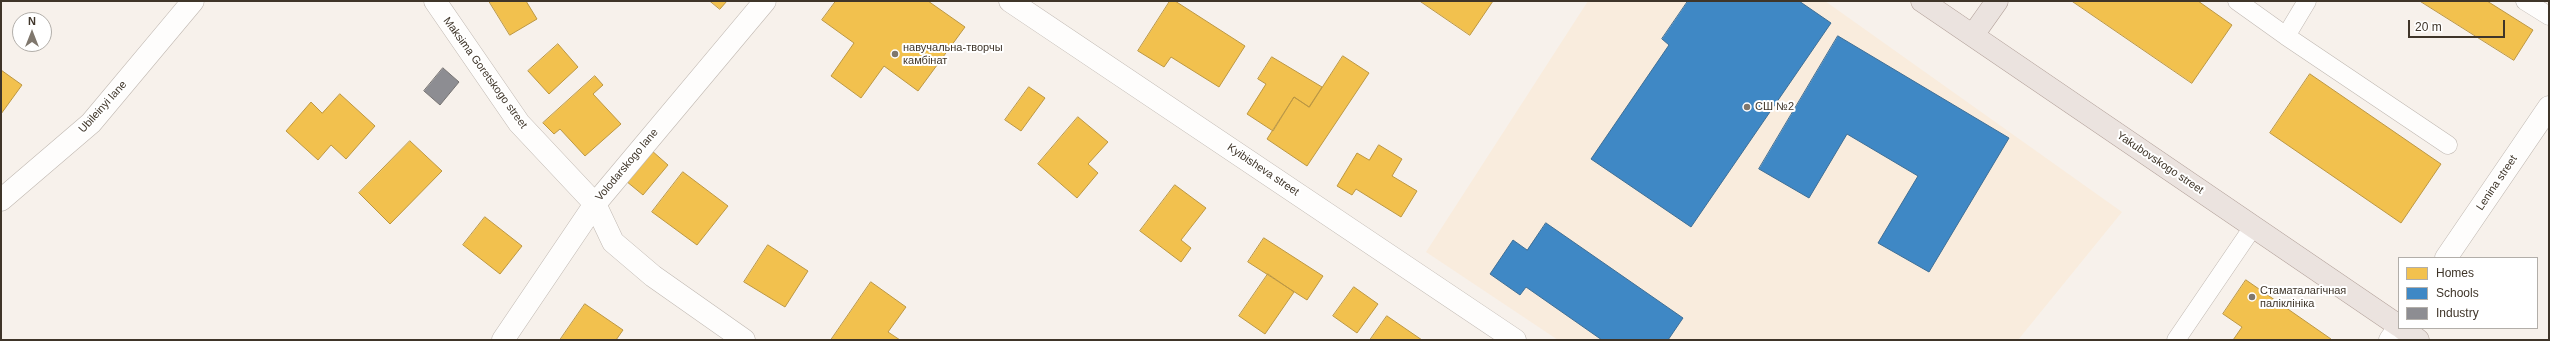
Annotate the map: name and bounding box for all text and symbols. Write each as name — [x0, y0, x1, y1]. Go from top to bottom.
north arrow — [12, 12, 52, 52]
scale bar — [2410, 12, 2507, 38]
text: N — [28, 15, 36, 27]
street label: Maksima Goretskogo street — [440, 15, 530, 131]
text: 20 m — [2415, 20, 2442, 34]
place label: навучальна-творчы камбінат — [903, 41, 1003, 67]
marker: навучальна-творчы камбінат — [890, 49, 900, 59]
street label: Ubileinyi lane — [76, 78, 130, 136]
place label: СШ №2 — [1755, 100, 1794, 114]
marker: СШ №2 — [1742, 102, 1752, 112]
street label: Volodarskogo lane — [593, 126, 661, 204]
street label: Yakubovskogo street — [2114, 129, 2206, 197]
street label: Kyibisheva street — [1225, 141, 1301, 199]
street label: Lenina street — [2474, 153, 2520, 213]
legend — [2398, 257, 2538, 329]
text: Homes — [2436, 266, 2474, 280]
place label: Стаматалагічная паліклініка — [2260, 284, 2346, 310]
text: Schools — [2436, 286, 2479, 300]
marker: Стаматалагічная паліклініка — [2247, 292, 2257, 302]
text: Industry — [2436, 306, 2479, 320]

